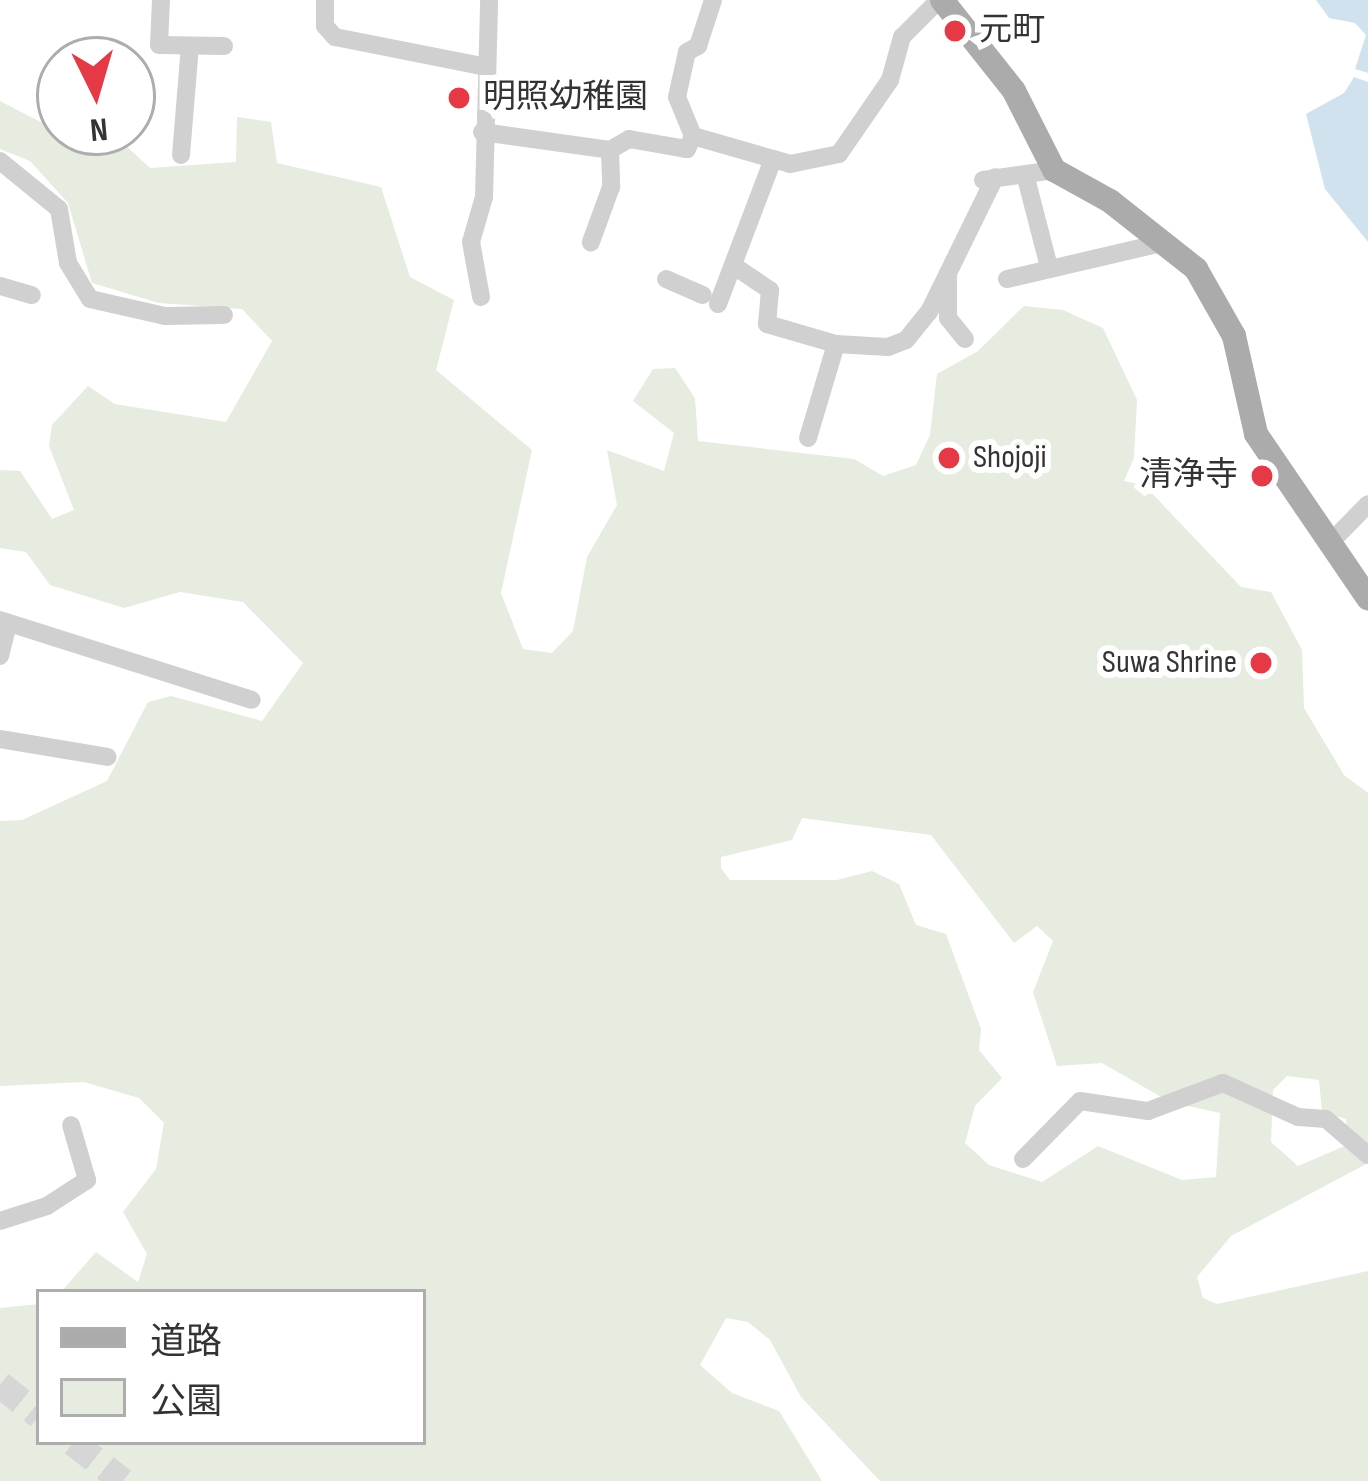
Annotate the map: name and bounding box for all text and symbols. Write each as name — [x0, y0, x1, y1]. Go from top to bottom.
place label: 元町 — [979, 11, 1045, 51]
marker: 元町 — [942, 18, 968, 44]
north arrow — [36, 36, 156, 156]
place label: 明照幼稚園 — [483, 78, 648, 118]
marker: 明照幼稚園 — [446, 85, 472, 111]
text: N — [88, 108, 109, 150]
place label: Shojoji — [973, 438, 1047, 478]
marker: Shojoji — [936, 445, 962, 471]
place label: 清浄寺 — [1139, 456, 1238, 496]
marker: 清浄寺 — [1249, 463, 1275, 489]
place label: Suwa Shrine — [1102, 643, 1237, 683]
marker: Suwa Shrine — [1248, 650, 1274, 676]
legend — [36, 1289, 426, 1445]
text: 道路 — [150, 1321, 222, 1364]
text: 公園 — [150, 1381, 222, 1424]

